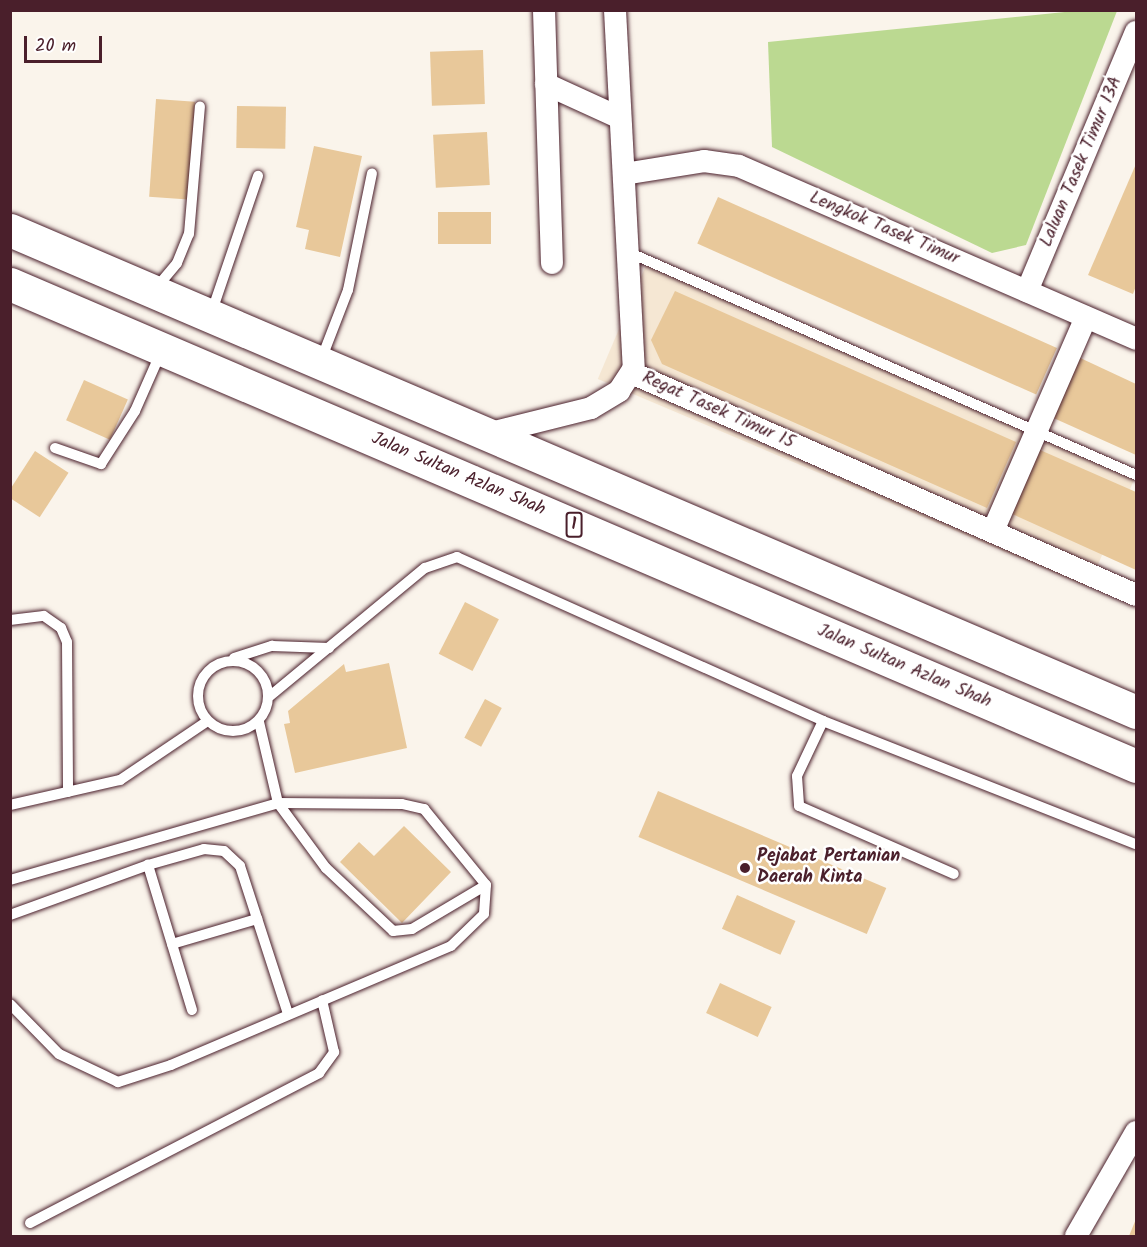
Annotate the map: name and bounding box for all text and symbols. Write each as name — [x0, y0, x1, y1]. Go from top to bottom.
scale bar — [27, 24, 105, 62]
text: 20 m — [35, 32, 76, 61]
street label: Laluan Tasek Timur 13A — [1036, 74, 1128, 250]
street label: Lengkok Tasek Timur — [806, 188, 962, 270]
street label: Regat Tasek Timur 15 — [638, 368, 798, 454]
street label: Jalan Sultan Azlan Shah — [368, 428, 548, 522]
road number: 1 — [565, 512, 583, 538]
street label: Jalan Sultan Azlan Shah — [814, 620, 994, 714]
place label: Pejabat Pertanian Daerah Kinta — [757, 847, 900, 890]
marker: Pejabat Pertanian Daerah Kinta — [738, 861, 752, 875]

